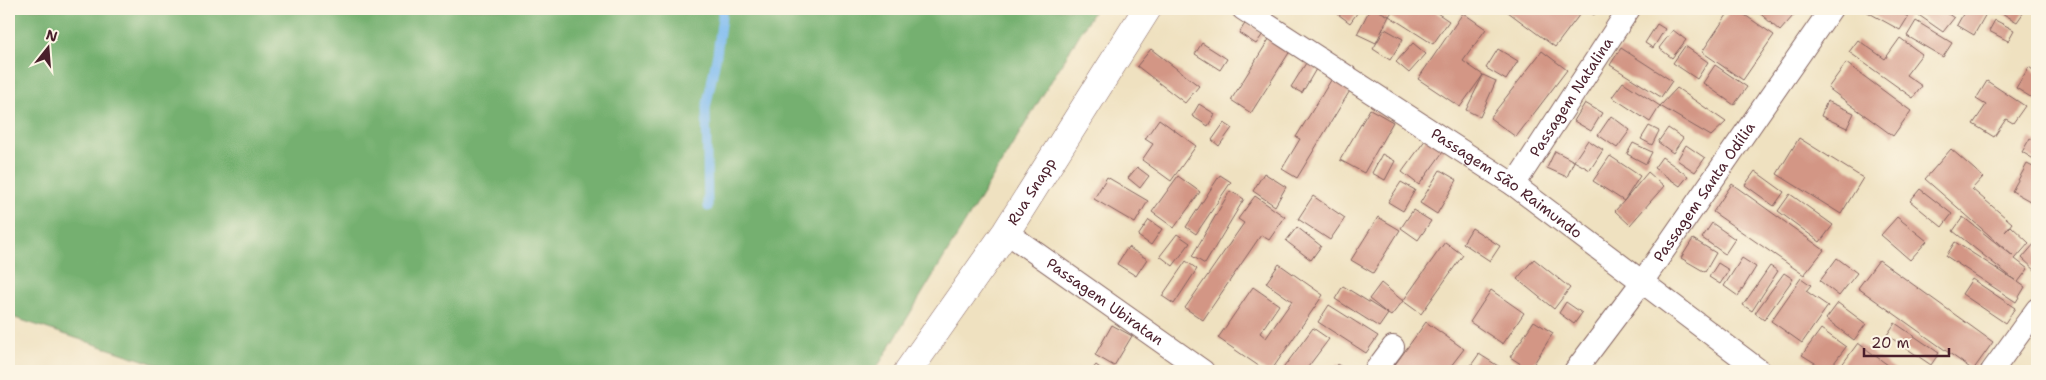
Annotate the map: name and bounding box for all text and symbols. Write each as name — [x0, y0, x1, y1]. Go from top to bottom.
north arrow — [22, 22, 72, 72]
text: N — [44, 25, 60, 46]
street label: Passagem Natalina — [1525, 33, 1618, 161]
street label: Passagem Santa Odília — [1649, 117, 1760, 266]
street label: Passagem São Raimundo — [1427, 124, 1586, 243]
street label: Rua Snapp — [1003, 154, 1061, 229]
street label: Passagem Ubiratan — [1042, 254, 1167, 350]
scale bar — [1864, 325, 1948, 357]
text: 20 m — [1871, 333, 1910, 353]

